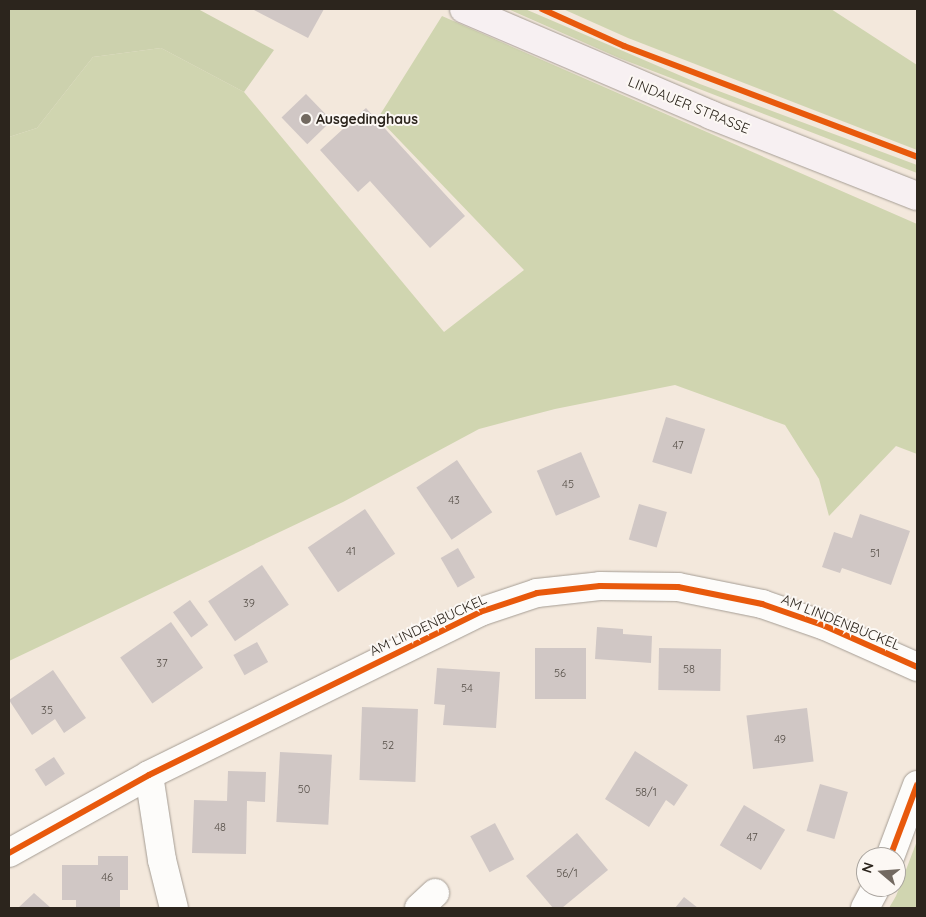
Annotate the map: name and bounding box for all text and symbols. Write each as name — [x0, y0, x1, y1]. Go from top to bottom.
street label: LINDAUER STRASSE — [626, 73, 752, 137]
place label: Ausgedinghaus — [316, 111, 418, 127]
marker: Ausgedinghaus — [300, 113, 312, 125]
house number: 47 — [672, 438, 684, 452]
house number: 45 — [562, 477, 574, 491]
house number: 43 — [448, 493, 460, 507]
house number: 41 — [346, 544, 356, 558]
house number: 51 — [870, 546, 880, 560]
street label: AM LINDENBUCKEL — [779, 590, 903, 654]
street label: AM LINDENBUCKEL — [367, 591, 489, 659]
house number: 39 — [243, 596, 255, 610]
house number: 37 — [156, 656, 168, 670]
house number: 58 — [683, 662, 695, 676]
house number: 56 — [554, 666, 566, 680]
house number: 54 — [461, 681, 473, 695]
house number: 35 — [41, 703, 53, 717]
house number: 49 — [774, 732, 786, 746]
house number: 52 — [382, 738, 394, 752]
house number: 50 — [298, 782, 310, 796]
house number: 58/1 — [635, 785, 657, 799]
house number: 48 — [214, 820, 226, 834]
house number: 47 — [746, 830, 758, 844]
north arrow — [856, 847, 906, 897]
text: N — [858, 860, 878, 875]
house number: 56/1 — [556, 866, 578, 880]
house number: 46 — [101, 870, 113, 884]

